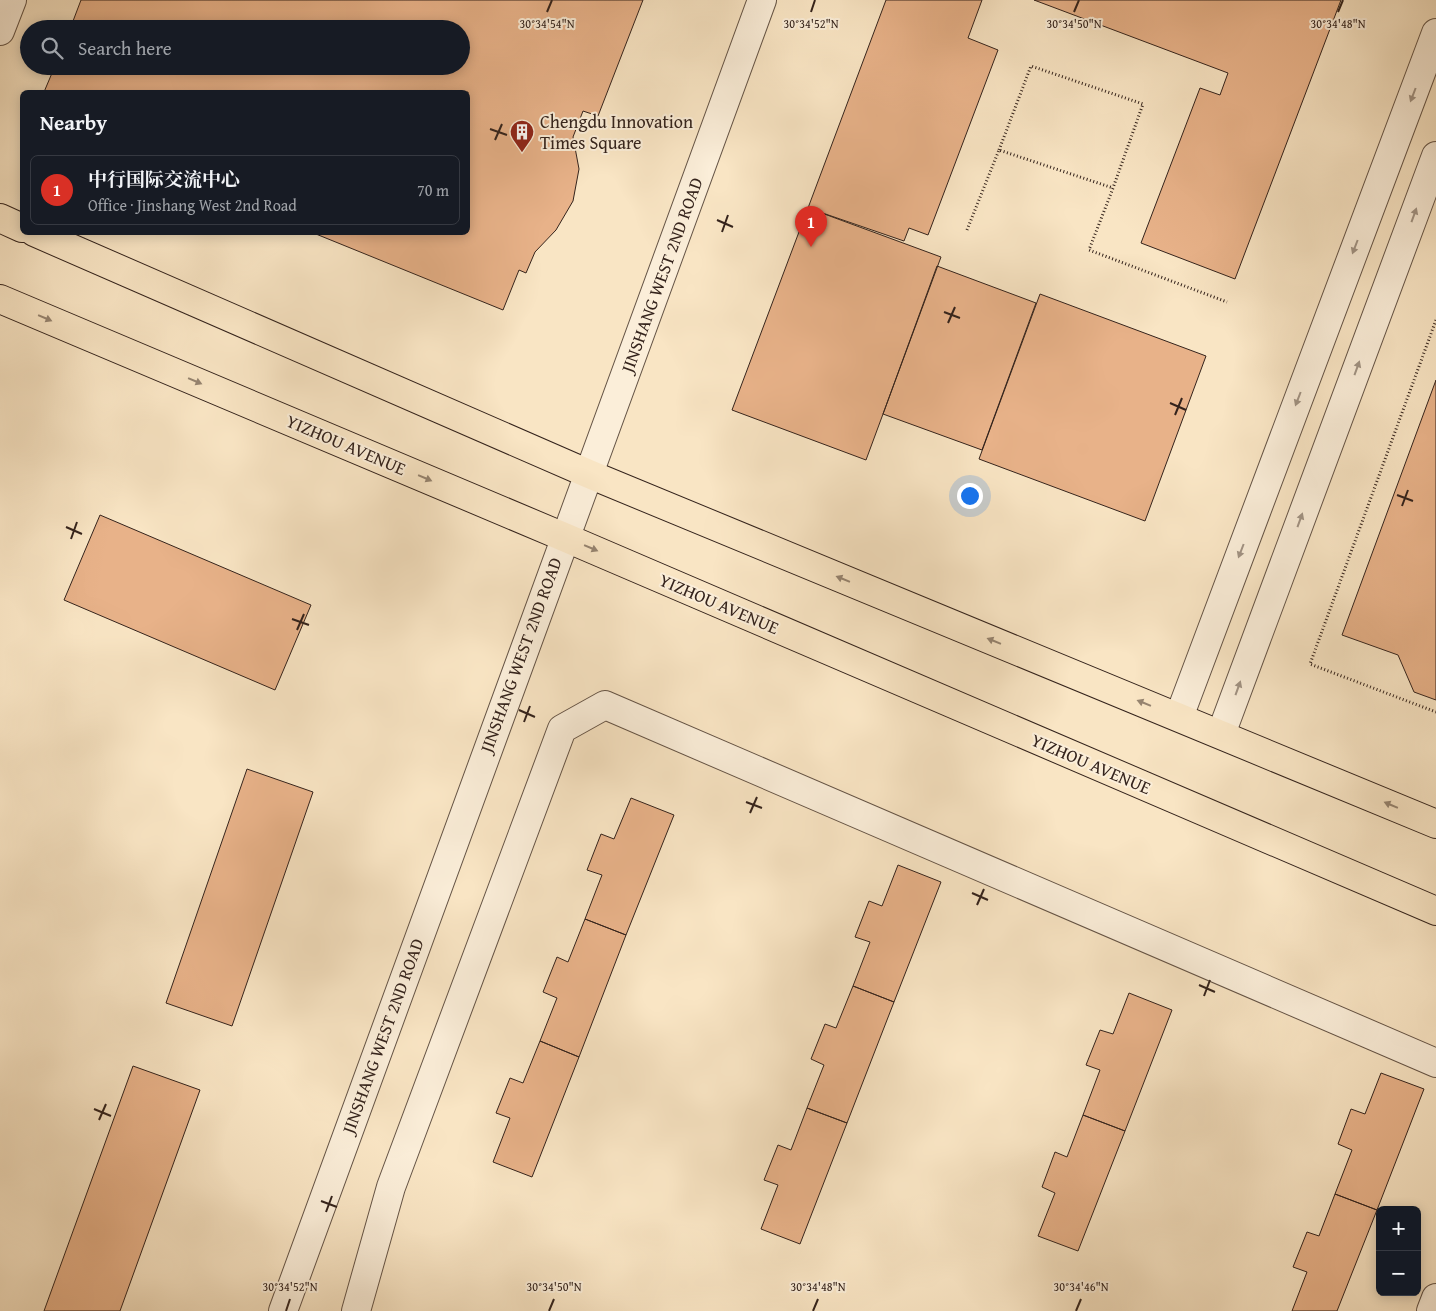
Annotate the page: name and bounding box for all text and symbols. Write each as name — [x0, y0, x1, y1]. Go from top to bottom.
text: 30°34'54"N — [519, 15, 575, 32]
text: 30°34'52"N — [783, 15, 839, 32]
text: 30°34'50"N — [1046, 15, 1102, 32]
text: 30°34'48"N — [1310, 15, 1366, 32]
search box — [20, 20, 470, 75]
icon: search — [38, 34, 66, 62]
text: Search here — [78, 34, 172, 62]
one-way arrow — [1409, 88, 1417, 103]
text: Nearby — [40, 107, 107, 138]
place label: Chengdu Innovation Times Square — [540, 108, 693, 156]
building icon: Chengdu Innovation Times Square — [509, 119, 535, 153]
text: 中行国际交流中心 — [88, 165, 240, 193]
street label: JINSHANG WEST 2ND ROAD — [613, 173, 709, 378]
text: 1 — [53, 178, 61, 202]
text: 70 m — [417, 178, 449, 202]
text: Office · Jinshang West 2nd Road — [88, 193, 297, 217]
pin: 1 — [795, 206, 827, 247]
one-way arrow — [1410, 207, 1418, 222]
one-way arrow — [1351, 240, 1359, 254]
one-way arrow — [38, 314, 53, 322]
one-way arrow — [1354, 360, 1361, 375]
one-way arrow — [188, 377, 203, 385]
one-way arrow — [1294, 392, 1302, 407]
street label: YIZHOU AVENUE — [282, 407, 410, 482]
one-way arrow — [418, 474, 433, 482]
your location — [957, 483, 983, 509]
one-way arrow — [1296, 512, 1304, 527]
one-way arrow — [1237, 544, 1244, 559]
one-way arrow — [584, 545, 598, 553]
street label: JINSHANG WEST 2ND ROAD — [472, 553, 568, 758]
street label: YIZHOU AVENUE — [655, 566, 783, 641]
one-way arrow — [836, 574, 851, 582]
one-way arrow — [987, 636, 1001, 644]
one-way arrow — [1235, 681, 1242, 696]
one-way arrow — [1137, 698, 1151, 706]
street label: YIZHOU AVENUE — [1027, 726, 1155, 801]
one-way arrow — [1384, 801, 1398, 809]
street label: JINSHANG WEST 2ND ROAD — [334, 934, 430, 1139]
map controls — [1376, 1206, 1421, 1296]
button: + — [1376, 1206, 1421, 1251]
button: − — [1376, 1251, 1421, 1296]
text: 30°34'52"N — [262, 1278, 318, 1295]
text: 30°34'50"N — [526, 1278, 582, 1295]
text: 30°34'48"N — [790, 1278, 846, 1295]
text: 30°34'46"N — [1053, 1278, 1109, 1295]

